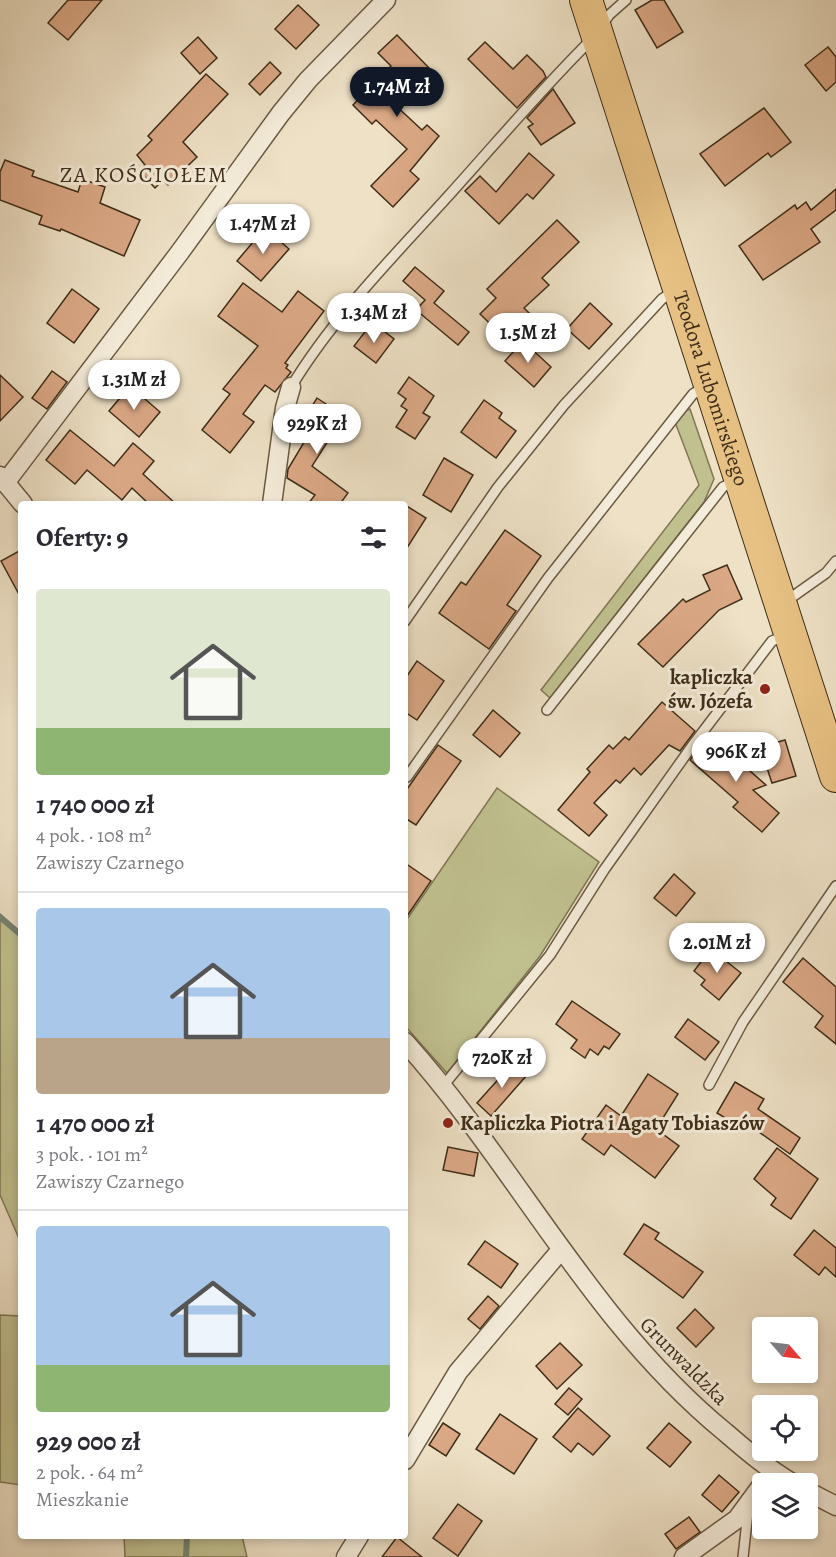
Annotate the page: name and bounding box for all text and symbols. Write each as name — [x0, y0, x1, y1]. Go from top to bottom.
pin: 1.74M zł — [335, 67, 459, 118]
text: 1.74M zł — [364, 73, 430, 100]
district label: ZA KOŚCIOŁEM — [60, 160, 228, 190]
pin: 1.47M zł — [201, 204, 325, 255]
text: 1.47M zł — [230, 210, 296, 237]
street label: Teodora Lubomirskiego — [667, 287, 756, 489]
pin: 1.34M zł — [312, 293, 436, 344]
text: 1.34M zł — [341, 299, 407, 326]
pin: 1.5M zł — [473, 313, 583, 364]
text: 1.5M zł — [500, 319, 556, 346]
pin: 1.31M zł — [72, 360, 196, 411]
text: 1.31M zł — [102, 366, 166, 393]
pin: 929K zł — [262, 404, 372, 455]
text: 929K zł — [287, 410, 347, 437]
text: Oferty: 9 — [36, 520, 128, 555]
icon: filters — [357, 521, 390, 554]
icon: home — [159, 628, 267, 736]
place label: kapliczka św. Józefa — [668, 663, 754, 715]
marker: kapliczka św. Józefa — [758, 682, 772, 696]
pin: 906K zł — [681, 732, 791, 783]
text: 906K zł — [706, 738, 766, 765]
text: 1 740 000 zł — [36, 787, 154, 822]
text: 4 pok. · 108 m² — [36, 822, 151, 849]
text: Zawiszy Czarnego — [36, 849, 184, 876]
pin: 2.01M zł — [655, 923, 779, 974]
text: 2.01M zł — [683, 929, 751, 956]
icon: home — [159, 947, 267, 1055]
pin: 720K zł — [447, 1038, 557, 1089]
text: 720K zł — [472, 1044, 532, 1071]
text: 1 470 000 zł — [36, 1106, 154, 1141]
place label: Kapliczka Piotra i Agaty Tobiaszów — [460, 1109, 765, 1137]
marker: Kapliczka Piotra i Agaty Tobiaszów — [441, 1116, 455, 1130]
text: 3 pok. · 101 m² — [36, 1141, 148, 1168]
text: Zawiszy Czarnego — [36, 1168, 184, 1195]
icon: home — [159, 1265, 267, 1373]
street label: Grunwaldzka — [634, 1311, 734, 1411]
north arrow — [752, 1317, 818, 1383]
map controls — [752, 1317, 818, 1539]
button: locate — [752, 1395, 818, 1461]
text: 929 000 zł — [36, 1424, 141, 1459]
text: 2 pok. · 64 m² — [36, 1459, 143, 1486]
button: layers — [752, 1473, 818, 1539]
text: Mieszkanie — [36, 1486, 129, 1513]

